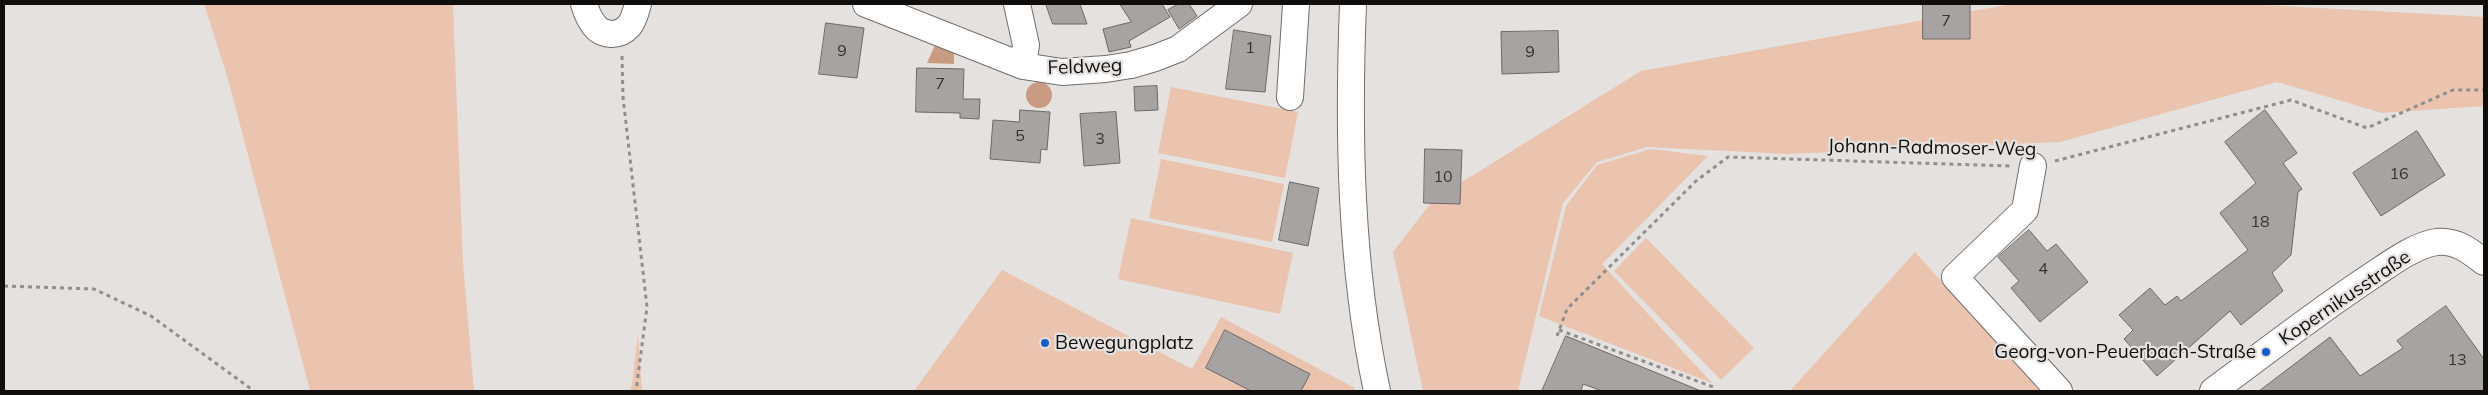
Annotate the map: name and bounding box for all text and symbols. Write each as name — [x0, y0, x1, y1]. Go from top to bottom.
house number: 7 — [1941, 11, 1951, 31]
house number: 1 — [1245, 38, 1255, 58]
house number: 9 — [837, 41, 847, 61]
house number: 9 — [1525, 42, 1535, 62]
street label: Feldweg — [1047, 54, 1123, 80]
house number: 7 — [935, 74, 945, 94]
house number: 5 — [1015, 126, 1025, 146]
house number: 3 — [1095, 129, 1105, 149]
street label: Johann-Radmoser-Weg — [1827, 135, 2037, 161]
house number: 16 — [2389, 164, 2409, 184]
house number: 10 — [1433, 167, 1453, 187]
house number: 18 — [2250, 212, 2270, 232]
street label: Kopernikusstraße — [2275, 246, 2415, 350]
house number: 4 — [2038, 259, 2048, 279]
place label: Bewegungplatz — [1055, 332, 1194, 354]
marker: Bewegungplatz — [1039, 337, 1051, 349]
place label: Georg-von-Peuerbach-Straße — [1994, 341, 2256, 363]
marker: Georg-von-Peuerbach-Straße — [2260, 346, 2272, 358]
house number: 13 — [2447, 350, 2467, 370]

